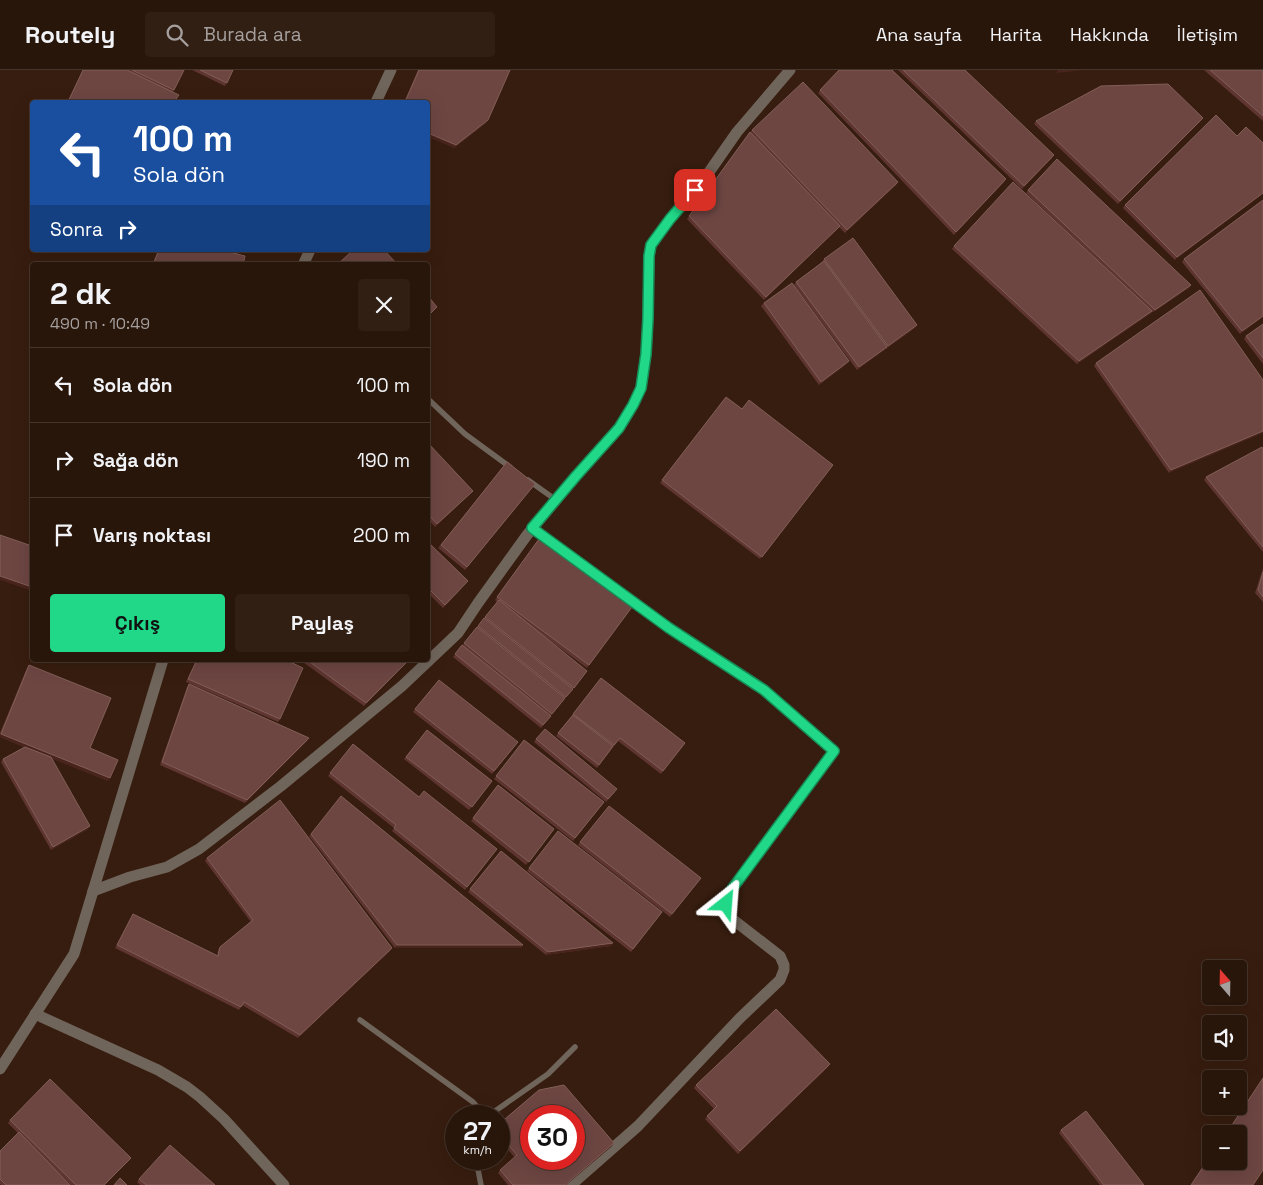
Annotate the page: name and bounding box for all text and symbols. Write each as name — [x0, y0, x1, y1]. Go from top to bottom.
search box — [145, 12, 495, 57]
text: Routely — [25, 19, 115, 50]
icon: search — [163, 21, 191, 49]
text: Burada ara — [203, 22, 302, 47]
text: Ana sayfa — [876, 23, 962, 46]
text: Harita — [990, 23, 1042, 46]
text: Hakkında — [1070, 23, 1149, 46]
text: İletişim — [1177, 23, 1238, 46]
text: 100 m — [133, 117, 233, 161]
icon: left — [50, 120, 115, 185]
text: Sola dön — [133, 160, 225, 188]
pin — [674, 169, 716, 211]
icon: arrive — [681, 176, 709, 204]
icon: right — [113, 215, 141, 243]
text: Sonra — [50, 217, 103, 242]
text: 2 dk — [50, 274, 112, 313]
button: close — [358, 279, 410, 331]
text: 490 m · 10:49 — [50, 313, 150, 334]
icon: left — [50, 371, 78, 399]
text: Sola dön — [93, 373, 172, 398]
text: 100 m — [356, 373, 410, 398]
icon: right — [50, 446, 78, 474]
text: Sağa dön — [93, 448, 179, 473]
text: 190 m — [357, 448, 410, 473]
icon: arrive — [50, 521, 78, 549]
text: Varış noktası — [93, 523, 211, 548]
text: 200 m — [353, 523, 410, 548]
button: Çıkış — [50, 594, 225, 652]
button: Paylaş — [235, 594, 410, 652]
position arrow — [699, 877, 751, 929]
north arrow — [1202, 960, 1248, 1005]
map controls — [1202, 960, 1247, 1170]
button: sound — [1202, 1015, 1247, 1060]
button: + — [1202, 1070, 1247, 1115]
speed limit sign: 30 — [520, 1105, 585, 1170]
text: 27 — [463, 1115, 492, 1147]
button: − — [1202, 1125, 1247, 1170]
text: km/h — [463, 1142, 492, 1158]

